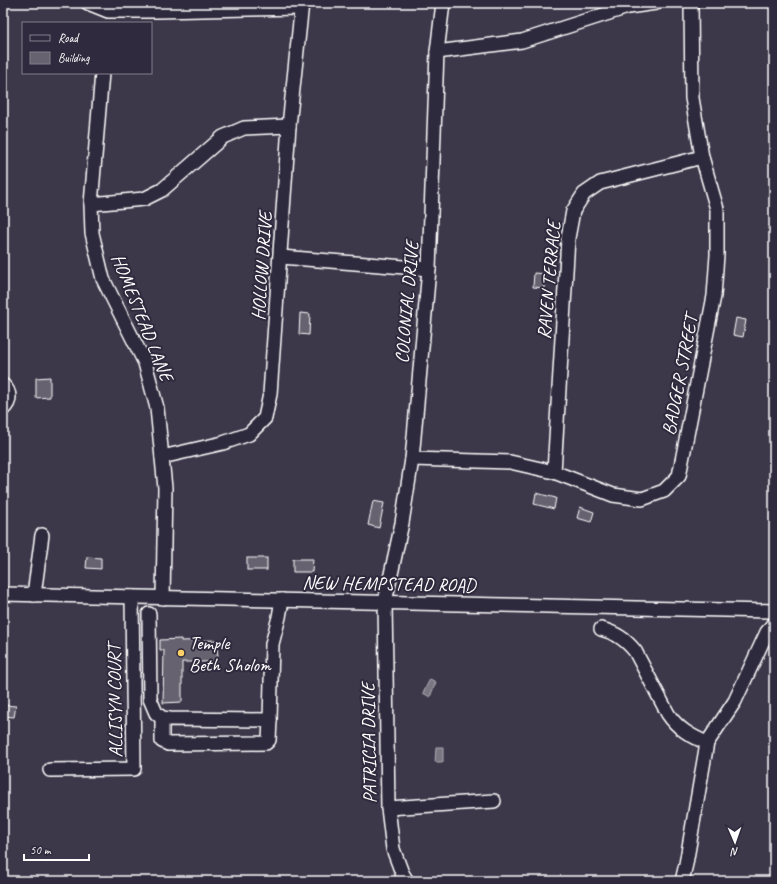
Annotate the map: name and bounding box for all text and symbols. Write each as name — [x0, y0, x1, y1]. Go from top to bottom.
legend — [22, 22, 152, 74]
text: Road — [58, 30, 80, 46]
text: Building — [58, 50, 90, 66]
street label: HOLLOW DRIVE — [246, 208, 278, 321]
street label: RAVEN TERRACE — [532, 217, 566, 340]
street label: COLONIAL DRIVE — [390, 237, 425, 364]
street label: HOMESTEAD LANE — [106, 250, 179, 387]
street label: BADGER STREET — [657, 308, 704, 437]
street label: NEW HEMPSTEAD ROAD — [302, 570, 478, 598]
place label: Temple Beth Sholom — [189, 631, 272, 677]
street label: ALLISYN COURT — [102, 639, 128, 758]
marker: Temple Beth Sholom — [176, 648, 186, 658]
street label: PATRICIA DRIVE — [356, 680, 382, 804]
north arrow — [715, 822, 755, 862]
scale bar — [24, 836, 89, 862]
text: 50 m — [30, 842, 52, 858]
text: N — [730, 845, 739, 859]

